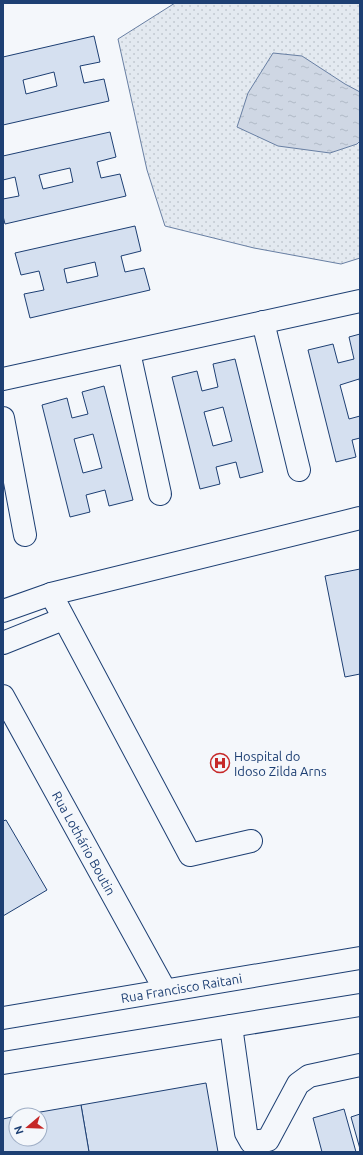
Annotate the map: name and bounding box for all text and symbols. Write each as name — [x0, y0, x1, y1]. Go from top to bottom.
place label: Hospital do Idoso Zilda Arns — [234, 749, 327, 778]
hospital icon: Hospital do Idoso Zilda Arns — [209, 752, 231, 774]
street label: Rua Lothário Boutin — [50, 789, 118, 898]
street label: Rua Francisco Raitani — [120, 971, 243, 1005]
north arrow — [8, 1107, 48, 1147]
text: N — [12, 1124, 26, 1136]

